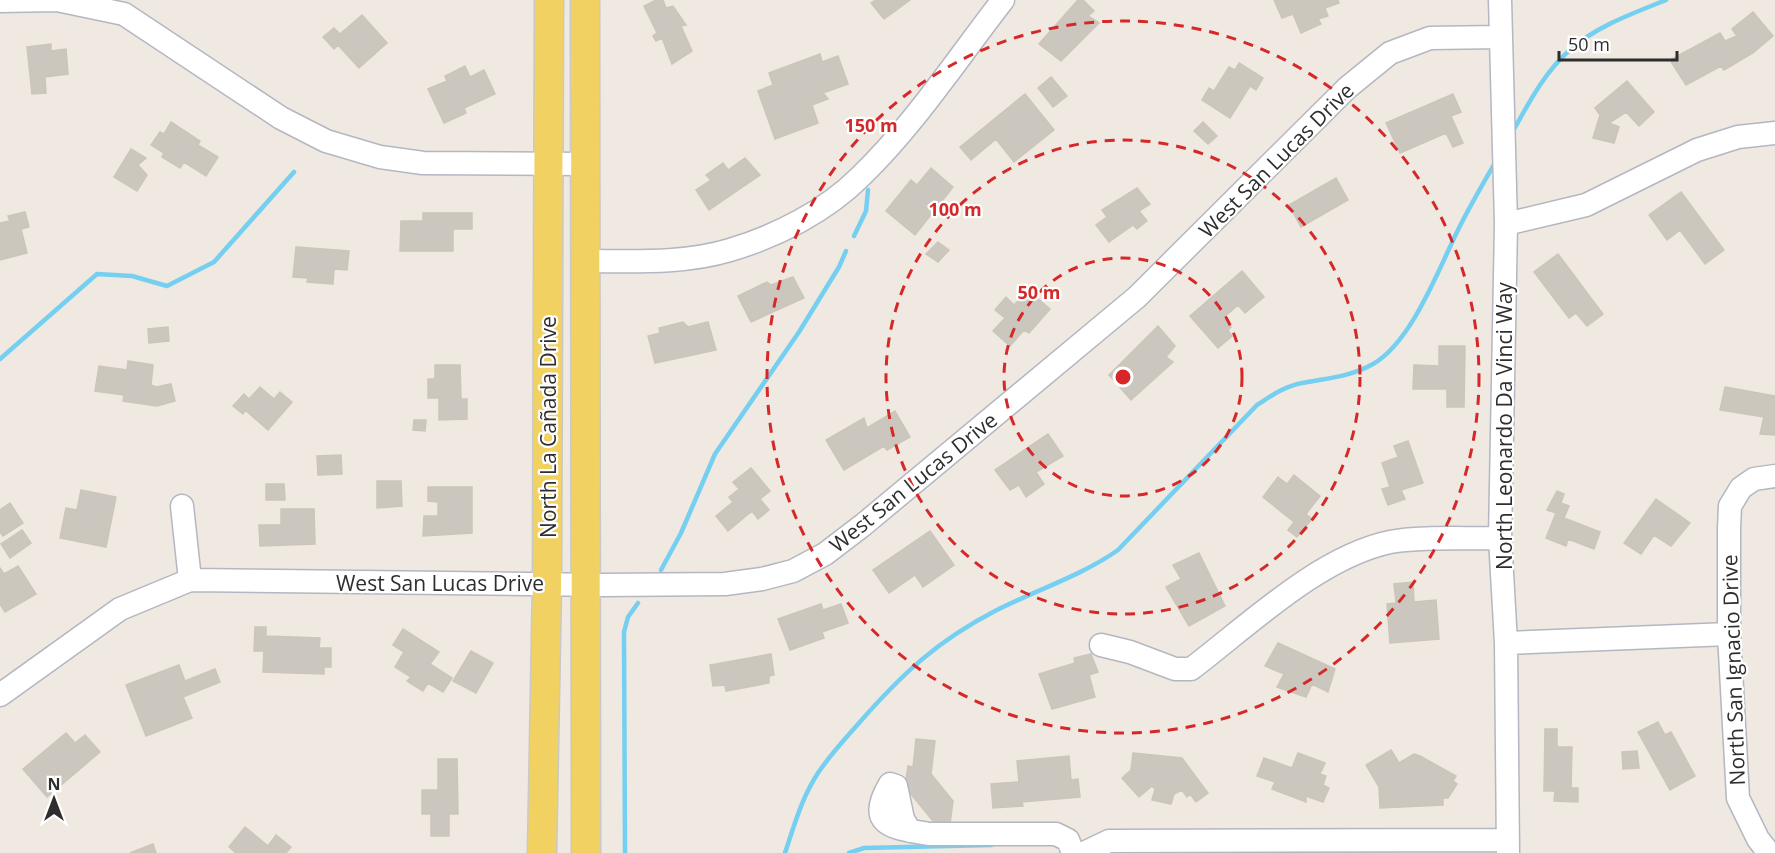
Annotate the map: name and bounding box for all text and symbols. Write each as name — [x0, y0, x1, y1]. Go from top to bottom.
scale bar — [1559, 24, 1678, 62]
text: 50 m — [1568, 32, 1610, 56]
street label: West San Lucas Drive — [1193, 77, 1359, 243]
text: 150 m — [844, 113, 898, 137]
text: 100 m — [928, 197, 982, 221]
text: 50 m — [1018, 280, 1060, 304]
street label: North Leonardo Da Vinci Way — [1490, 282, 1518, 570]
street label: North La Cañada Drive — [534, 316, 562, 538]
centre of rings — [1113, 367, 1133, 387]
street label: West San Lucas Drive — [823, 406, 1003, 558]
street label: North San Ignacio Drive — [1715, 554, 1751, 786]
street label: West San Lucas Drive — [336, 569, 544, 597]
north arrow — [24, 769, 84, 829]
text: N — [47, 773, 61, 795]

